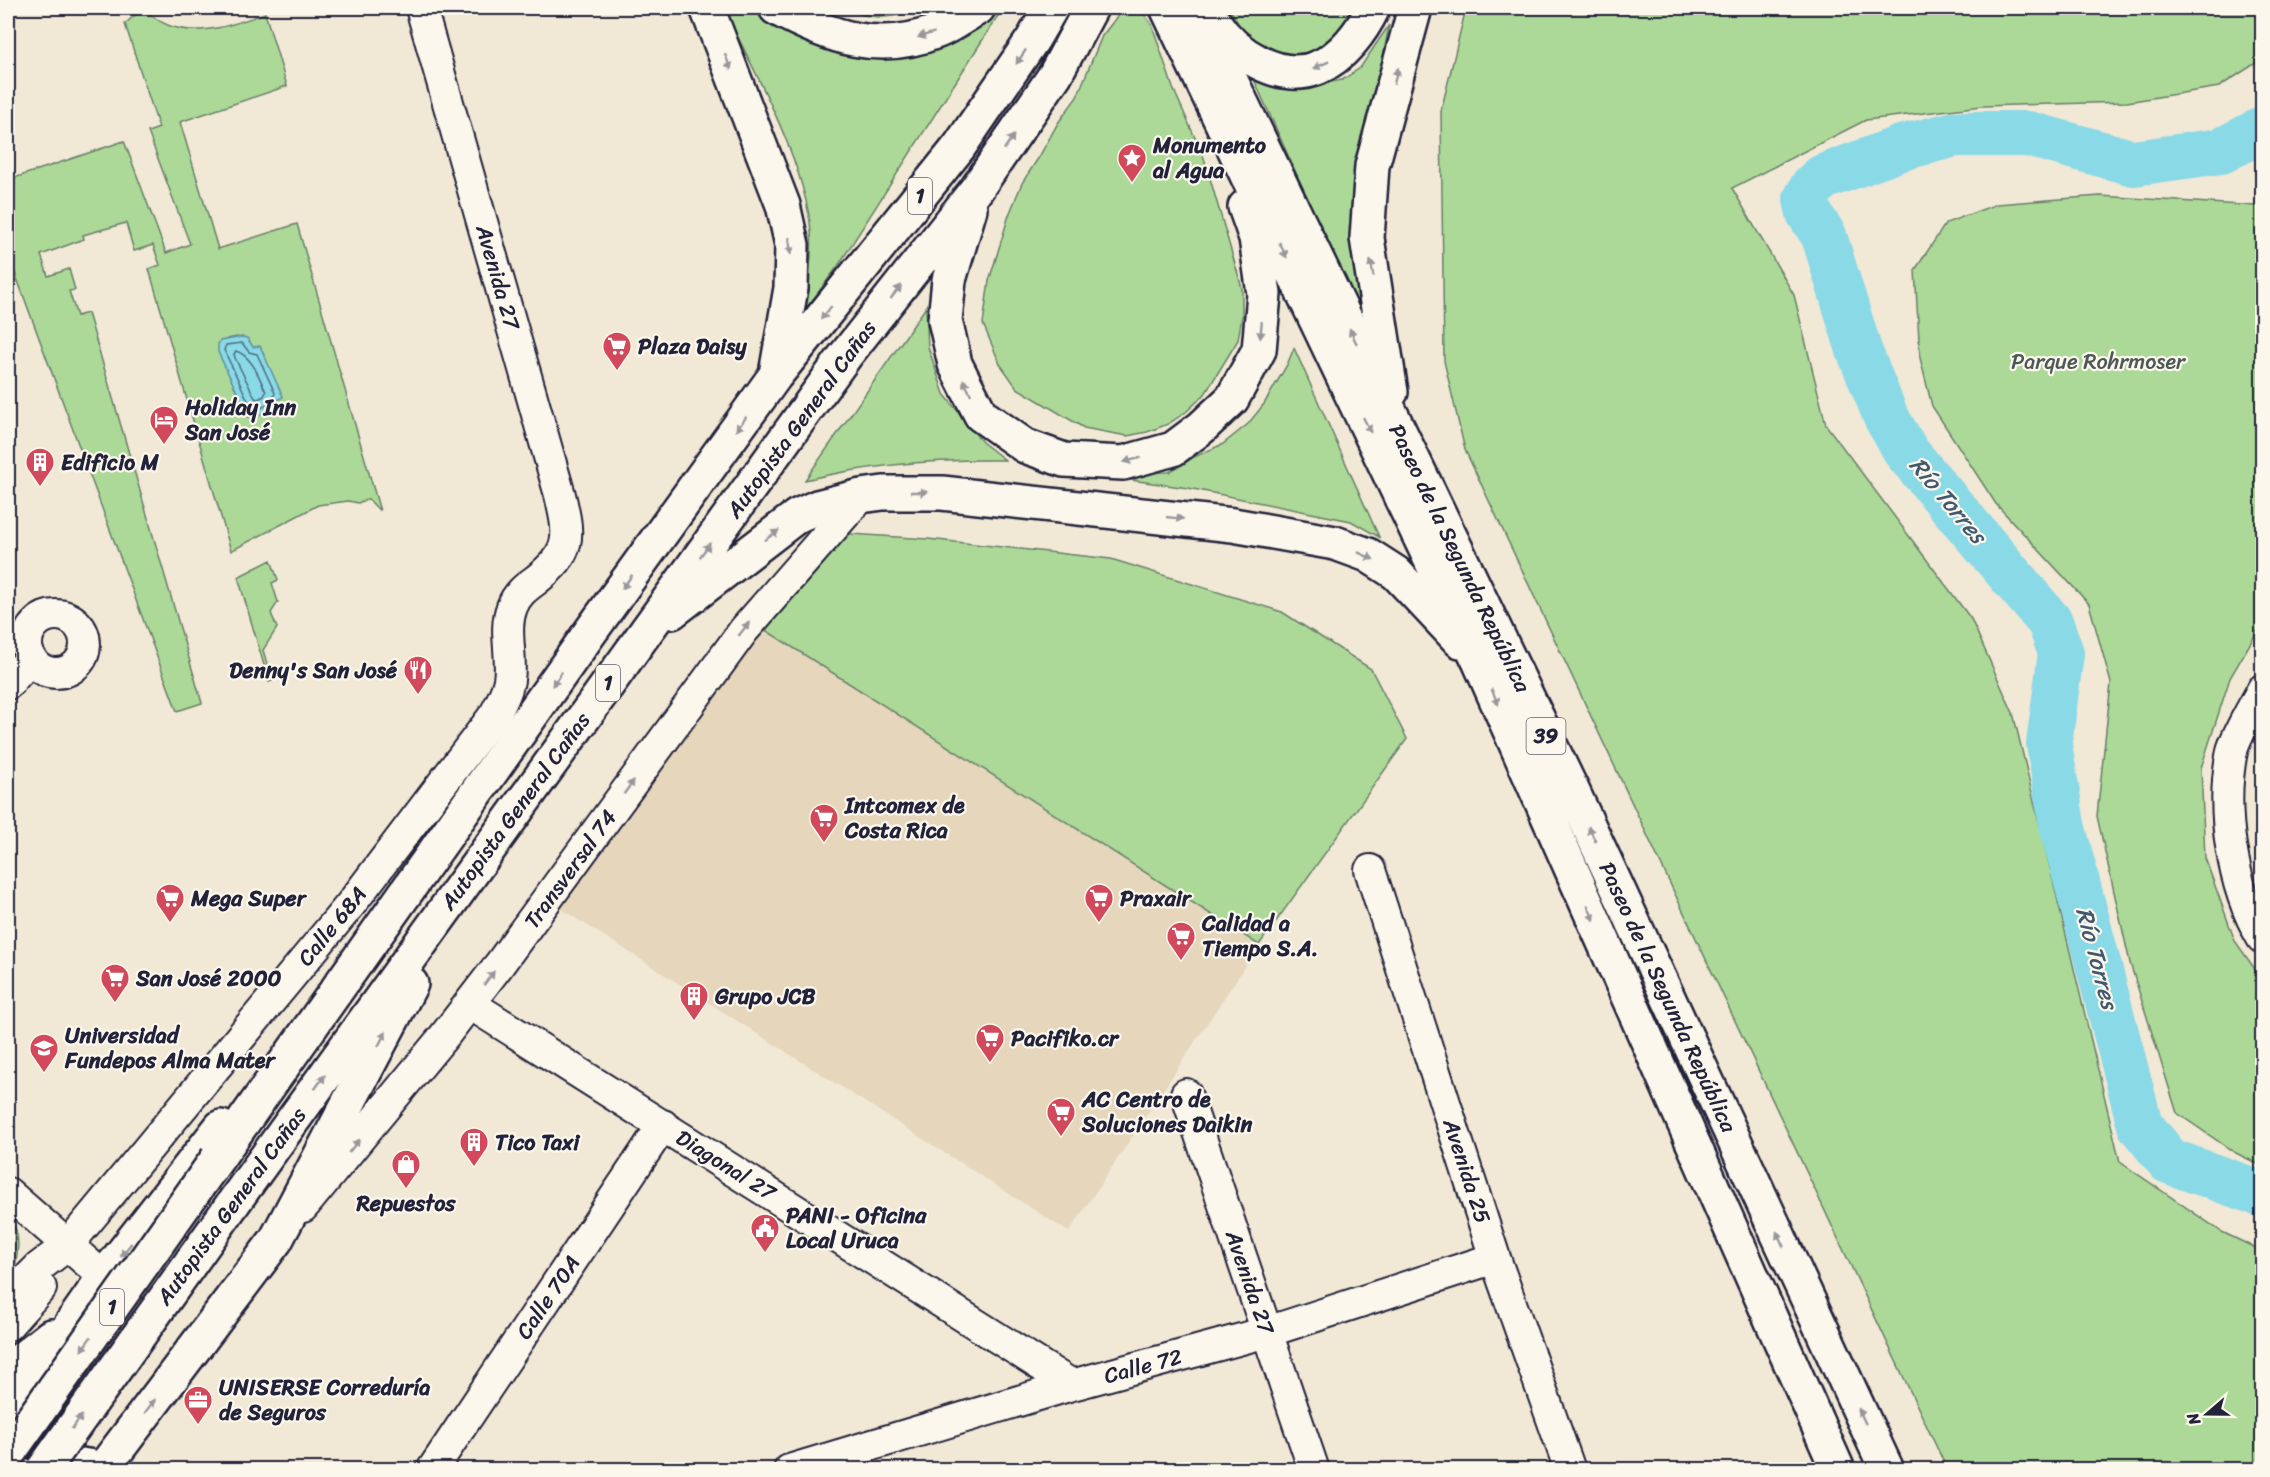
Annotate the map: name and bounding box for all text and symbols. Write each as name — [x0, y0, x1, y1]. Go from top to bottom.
one-way arrow — [917, 31, 935, 40]
one-way arrow — [1015, 49, 1027, 65]
one-way arrow — [724, 53, 734, 71]
one-way arrow — [1312, 59, 1330, 69]
one-way arrow — [1392, 67, 1402, 85]
place label: Monumento al Agua — [1152, 126, 1267, 190]
one-way arrow — [1003, 134, 1014, 150]
place icon: Monumento al Agua — [1116, 142, 1148, 184]
road number: 1 — [908, 178, 932, 214]
street label: Avenida 27 — [464, 219, 532, 335]
one-way arrow — [786, 237, 795, 256]
one-way arrow — [1278, 241, 1287, 258]
one-way arrow — [1367, 258, 1376, 277]
one-way arrow — [889, 284, 902, 300]
one-way arrow — [821, 305, 833, 320]
street label: Autopista General Cañas — [715, 311, 887, 527]
one-way arrow — [1256, 321, 1265, 340]
place label: Plaza Daisy — [638, 327, 747, 366]
one-way arrow — [1348, 328, 1357, 345]
supermarket icon: Plaza Daisy — [601, 330, 633, 372]
park label: Parque Rohrmoser — [2011, 342, 2187, 381]
one-way arrow — [962, 379, 972, 396]
place label: Holiday Inn San José — [184, 388, 296, 452]
hotel icon: Holiday Inn San José — [148, 404, 180, 446]
one-way arrow — [735, 415, 747, 431]
one-way arrow — [1362, 417, 1371, 434]
street label: Paseo de la Segunda República — [1378, 417, 1543, 700]
place label: Edificio M — [61, 443, 160, 482]
building icon: Edificio M — [24, 446, 56, 488]
water label: Río Torres — [1899, 447, 1999, 556]
one-way arrow — [1123, 456, 1141, 465]
one-way arrow — [909, 487, 928, 497]
one-way arrow — [1166, 513, 1185, 523]
one-way arrow — [764, 529, 780, 541]
one-way arrow — [698, 542, 710, 557]
one-way arrow — [1357, 550, 1375, 560]
one-way arrow — [621, 573, 633, 589]
one-way arrow — [738, 621, 751, 637]
place label: Denny's San José — [229, 651, 398, 690]
restaurant icon: Denny's San José — [402, 654, 434, 696]
road number: 1 — [596, 665, 620, 701]
one-way arrow — [552, 671, 563, 687]
one-way arrow — [1491, 688, 1500, 705]
street label: Autopista General Cañas — [429, 703, 601, 919]
road number: 39 — [1526, 718, 1566, 754]
one-way arrow — [623, 779, 635, 795]
place label: Intcomex de Costa Rica — [844, 786, 965, 850]
street label: Transversal 74 — [513, 801, 627, 937]
supermarket icon: Intcomex de Costa Rica — [808, 802, 840, 844]
one-way arrow — [1588, 825, 1597, 842]
street label: Paseo de la Segunda República — [1588, 855, 1748, 1140]
street label: Calle 68A — [287, 877, 377, 975]
place label: Mega Super — [190, 879, 308, 918]
place label: Praxair — [1120, 879, 1193, 918]
supermarket icon: Mega Super — [154, 882, 186, 924]
supermarket icon: Praxair — [1083, 882, 1115, 924]
water label: Río Torres — [2063, 903, 2131, 1016]
place label: Calidad a Tiempo S.A. — [1201, 904, 1318, 968]
one-way arrow — [1587, 905, 1596, 922]
supermarket icon: Calidad a Tiempo S.A. — [1165, 920, 1197, 962]
place label: San José 2000 — [135, 959, 282, 998]
supermarket icon: San José 2000 — [99, 962, 131, 1004]
one-way arrow — [483, 970, 496, 986]
place label: Grupo JCB — [714, 977, 816, 1016]
building icon: Grupo JCB — [678, 980, 710, 1022]
place label: Universidad Fundepos Alma Mater — [64, 1016, 276, 1080]
place label: Pacifiko.cr — [1011, 1019, 1120, 1058]
supermarket icon: Pacifiko.cr — [974, 1022, 1006, 1064]
one-way arrow — [377, 1031, 387, 1048]
school or university icon: Universidad Fundepos Alma Mater — [28, 1032, 60, 1074]
one-way arrow — [314, 1075, 326, 1091]
place label: AC Centro de Soluciones Daikin — [1081, 1080, 1252, 1144]
supermarket icon: AC Centro de Soluciones Daikin — [1045, 1096, 1077, 1138]
street label: Autopista General Cañas — [145, 1098, 317, 1314]
street label: Avenida 25 — [1431, 1112, 1502, 1229]
street label: Diagonal 27 — [668, 1119, 785, 1212]
place label: Tico Taxi — [495, 1123, 581, 1162]
building icon: Tico Taxi — [458, 1126, 490, 1168]
one-way arrow — [347, 1138, 360, 1154]
shop icon: Repuestos — [390, 1148, 422, 1190]
place label: Repuestos — [356, 1184, 456, 1223]
place label: PANI - Oficina Local Uruca — [786, 1196, 927, 1260]
public building icon: PANI - Oficina Local Uruca — [749, 1212, 781, 1254]
street label: Avenida 27 — [1214, 1224, 1286, 1341]
one-way arrow — [1775, 1230, 1785, 1248]
one-way arrow — [120, 1242, 132, 1257]
street label: Calle 70A — [505, 1247, 591, 1347]
road number: 1 — [100, 1289, 124, 1325]
one-way arrow — [80, 1335, 92, 1351]
street label: Calle 72 — [1100, 1337, 1187, 1395]
place label: UNISERSE Correduría de Seguros — [219, 1368, 430, 1432]
office icon: UNISERSE Correduría de Seguros — [182, 1384, 214, 1426]
north arrow — [2177, 1384, 2237, 1444]
one-way arrow — [143, 1398, 156, 1414]
one-way arrow — [1857, 1407, 1867, 1425]
text: N — [2178, 1408, 2209, 1430]
one-way arrow — [71, 1414, 83, 1430]

